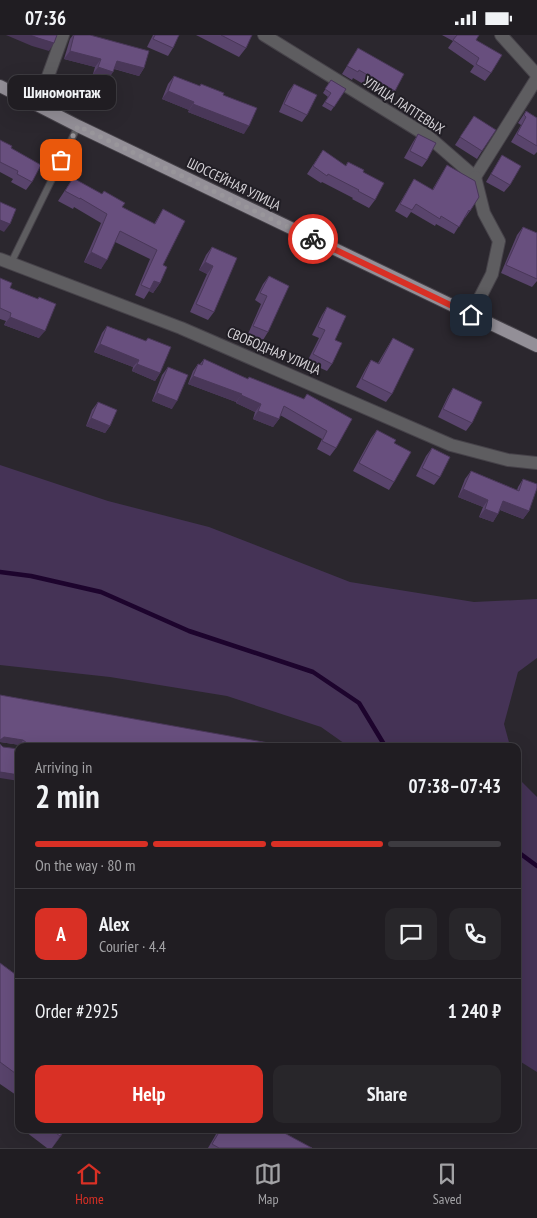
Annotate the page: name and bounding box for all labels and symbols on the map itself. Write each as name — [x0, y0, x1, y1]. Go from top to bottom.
street label: УЛИЦА ЛАПТЕВЫХ — [360, 72, 448, 138]
callout: Шиномонтаж — [7, 75, 115, 110]
pin — [40, 139, 82, 181]
street label: ШОССЕЙНАЯ УЛИЦА — [184, 154, 284, 215]
courier — [288, 214, 338, 264]
pin — [450, 294, 492, 336]
street label: СВОБОДНАЯ УЛИЦА — [224, 323, 324, 379]

